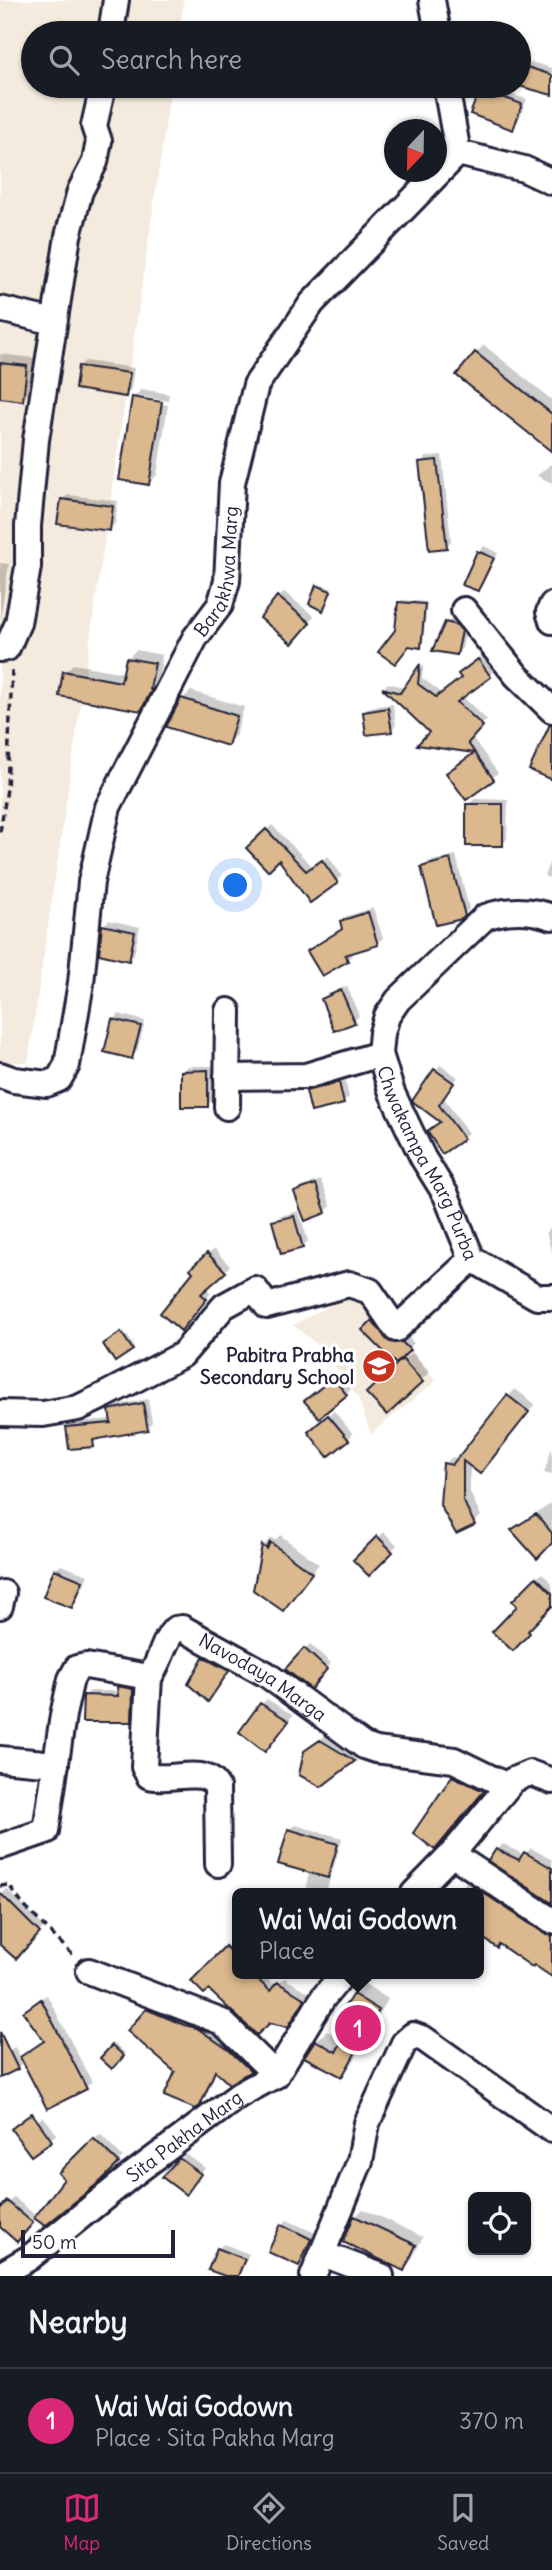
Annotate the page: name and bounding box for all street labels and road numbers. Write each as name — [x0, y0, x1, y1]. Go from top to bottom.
street label: Barakhwa Marg — [188, 505, 243, 642]
street label: Chwakampa Marg Purba — [372, 1063, 483, 1264]
street label: Navodaya Marga — [195, 1628, 332, 1727]
street label: Sita Pakha Marg — [121, 2085, 247, 2187]

